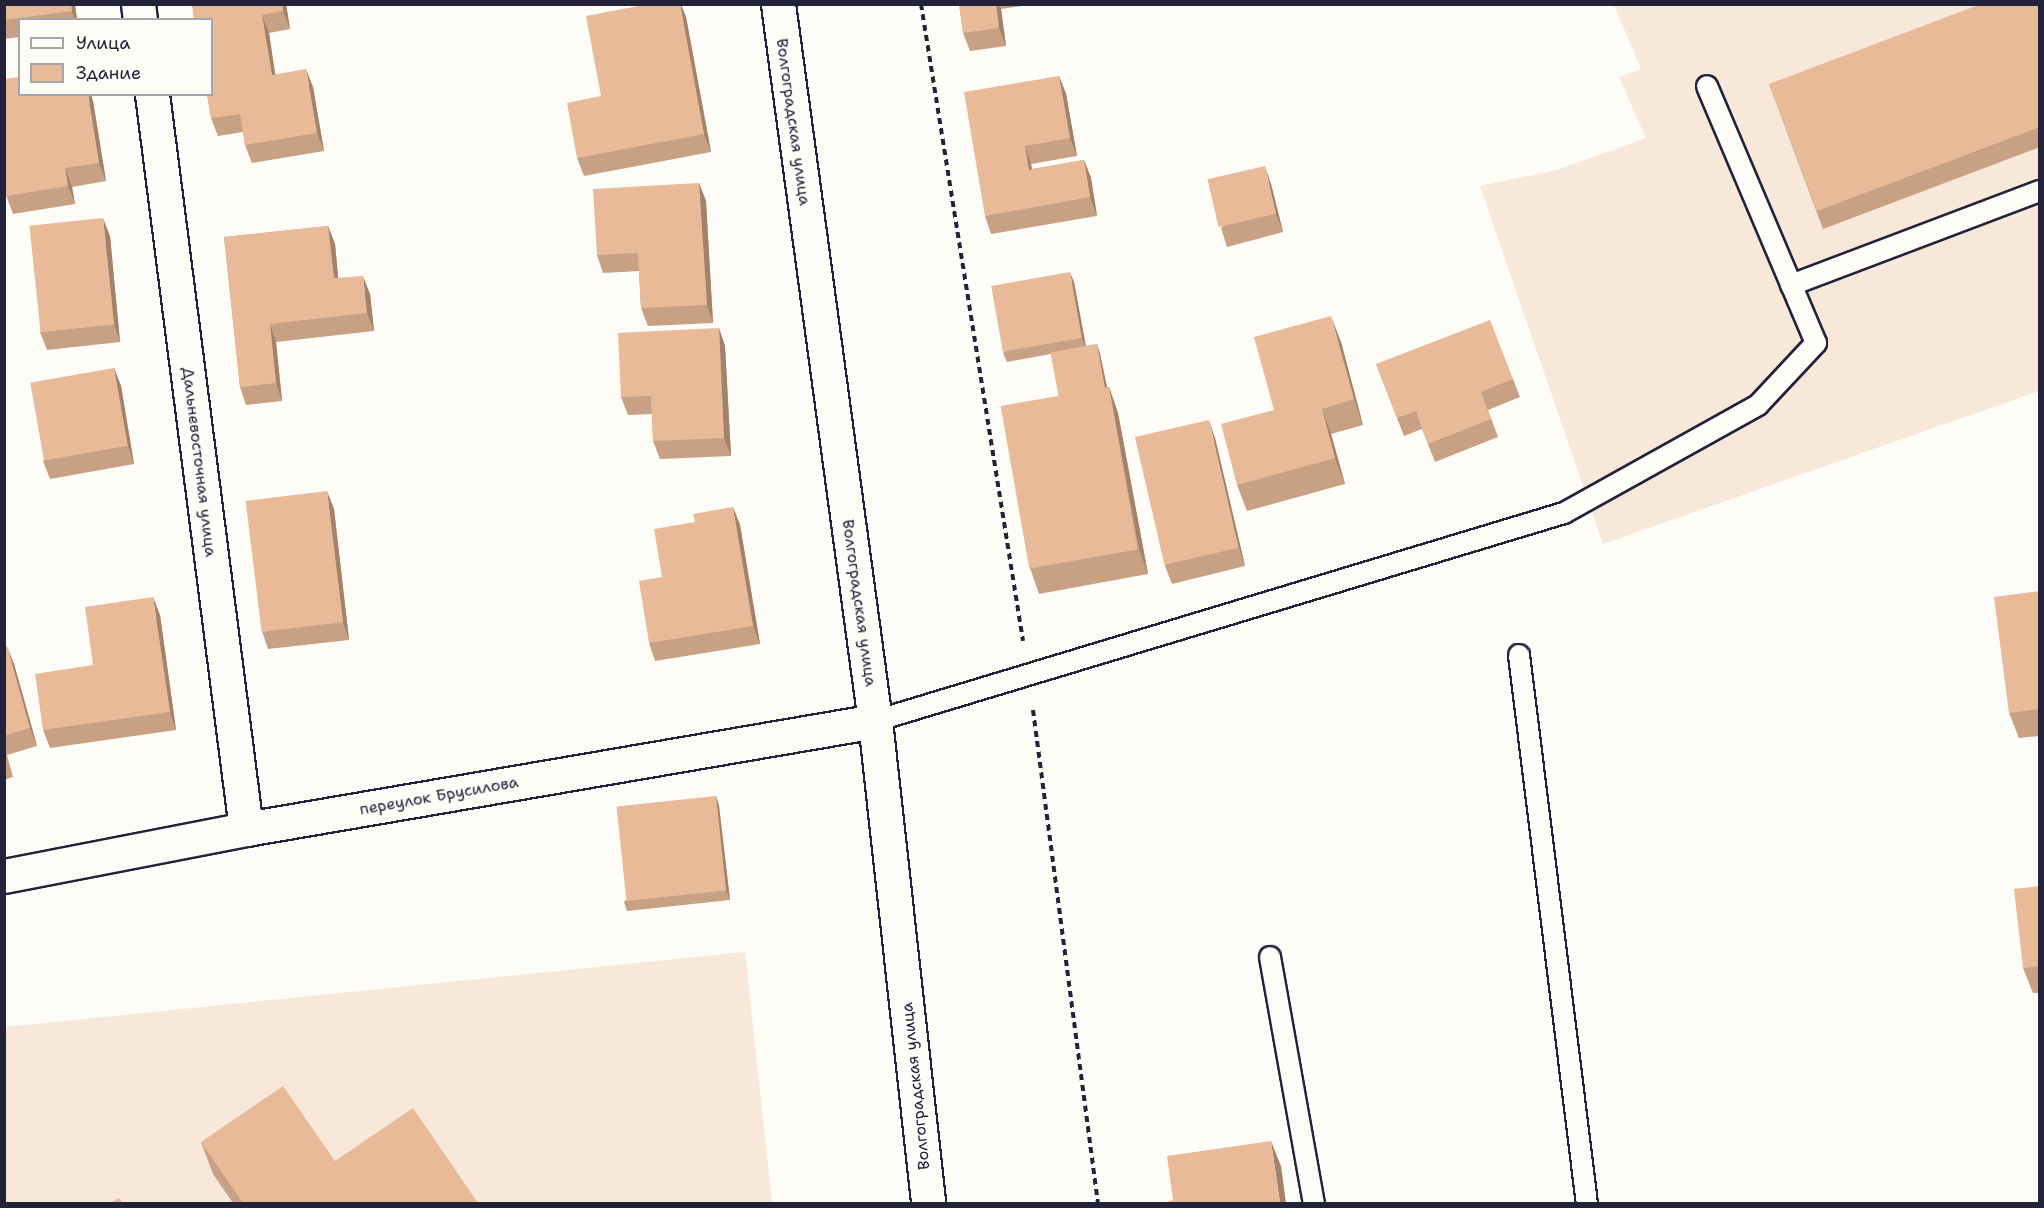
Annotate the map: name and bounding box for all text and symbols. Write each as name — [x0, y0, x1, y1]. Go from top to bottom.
legend — [18, 18, 213, 96]
text: Улица — [76, 31, 130, 55]
street label: Волгоградская улица — [772, 37, 814, 207]
text: Здание — [76, 61, 141, 85]
street label: Дальневосточная улица — [178, 366, 220, 558]
street label: Волгоградская улица — [838, 518, 880, 688]
street label: переулок Брусилова — [358, 773, 520, 819]
street label: Волгоградская улица — [898, 1001, 934, 1171]

